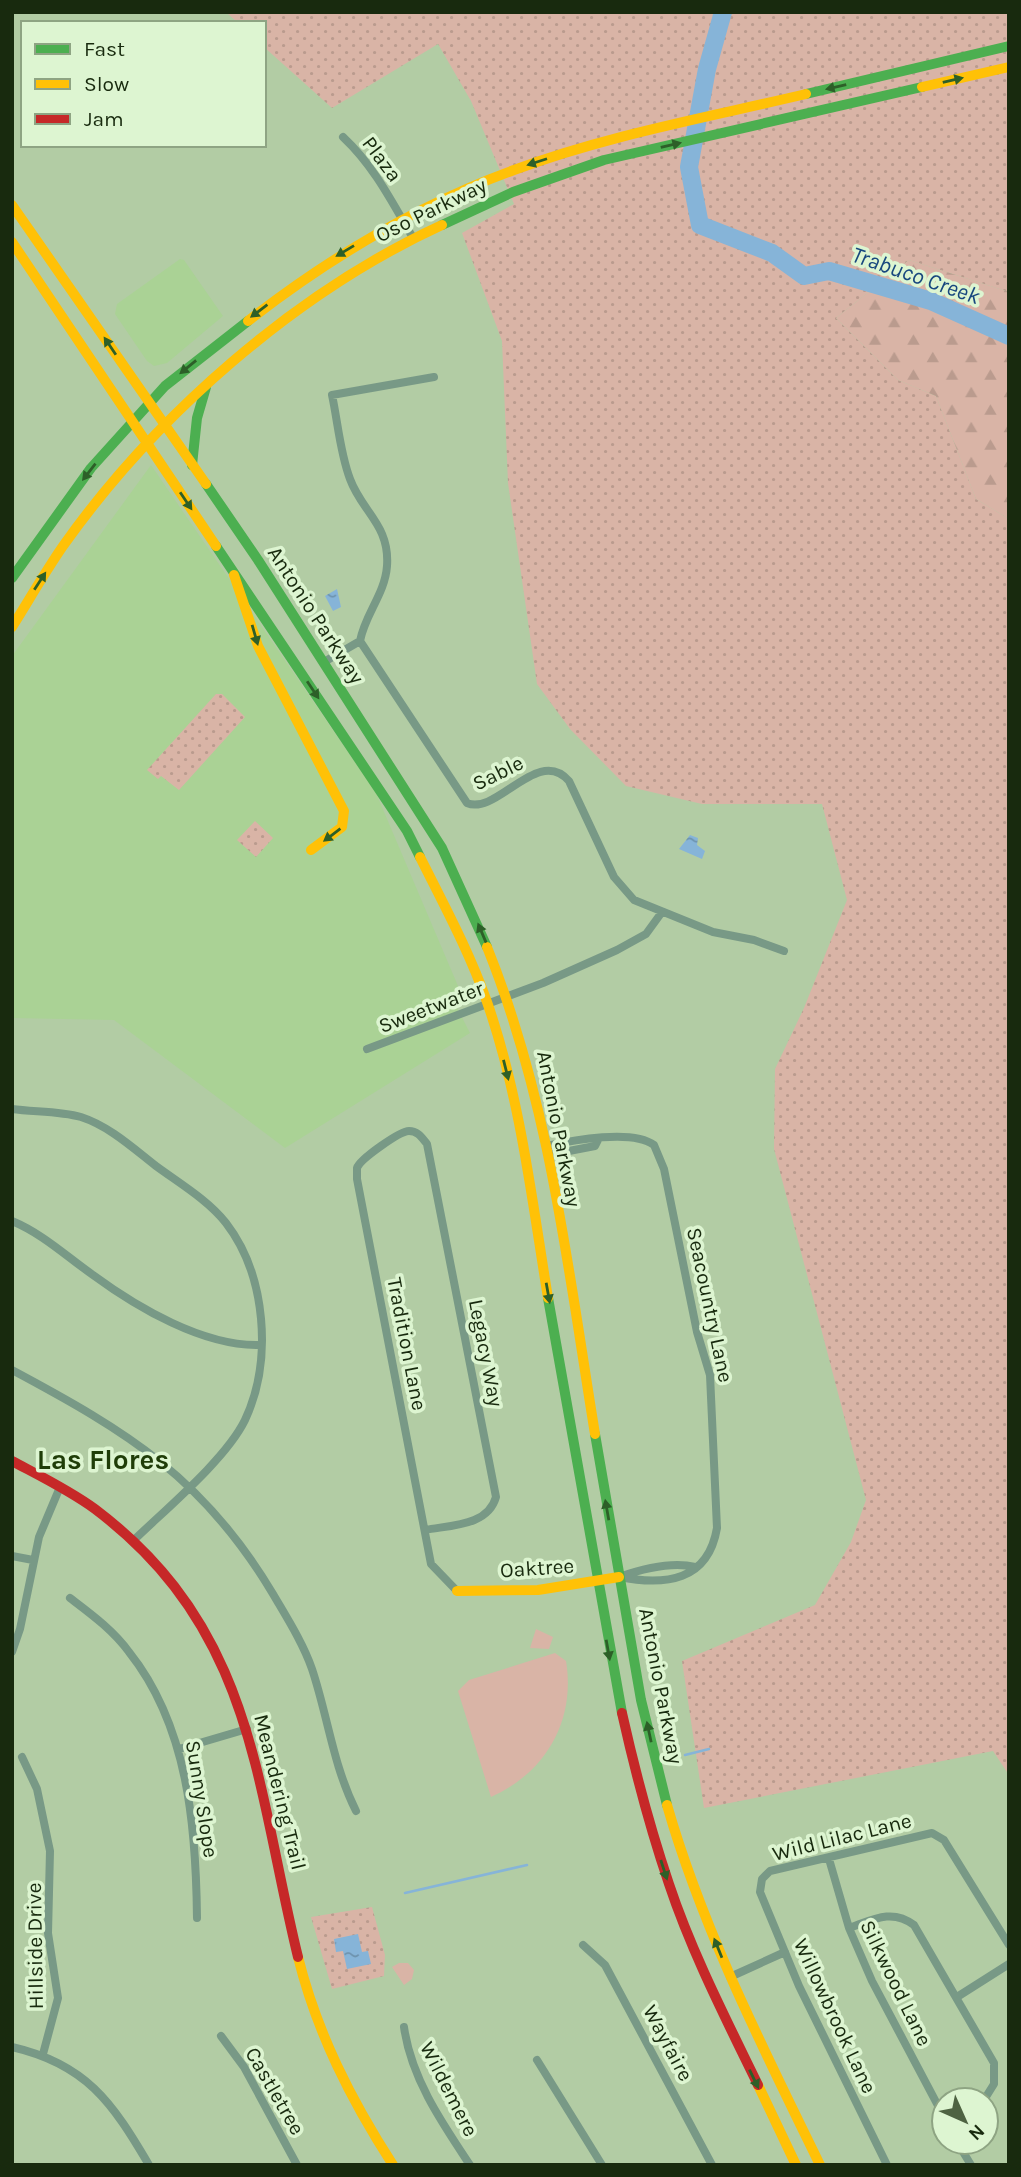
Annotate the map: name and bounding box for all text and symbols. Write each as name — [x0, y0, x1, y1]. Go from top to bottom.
legend — [21, 21, 266, 147]
text: Fast — [84, 37, 125, 61]
text: Slow — [84, 72, 129, 96]
one-way arrow — [942, 74, 964, 85]
one-way arrow — [825, 82, 847, 93]
text: Jam — [84, 107, 124, 131]
street label: Plaza — [357, 132, 407, 186]
one-way arrow — [660, 139, 682, 150]
one-way arrow — [526, 157, 547, 168]
street label: Oso Parkway — [372, 173, 490, 247]
water label: Trabuco Creek — [848, 241, 984, 310]
one-way arrow — [335, 245, 354, 258]
one-way arrow — [251, 303, 269, 318]
one-way arrow — [104, 336, 117, 356]
one-way arrow — [180, 359, 197, 374]
one-way arrow — [82, 462, 97, 480]
one-way arrow — [179, 491, 192, 511]
street label: Antonio Parkway — [263, 542, 369, 688]
one-way arrow — [33, 572, 47, 590]
one-way arrow — [250, 624, 261, 646]
one-way arrow — [306, 680, 319, 700]
street label: Sable — [469, 751, 527, 795]
one-way arrow — [322, 828, 341, 842]
one-way arrow — [476, 922, 487, 943]
street label: Sweetwater — [375, 976, 487, 1038]
street label: Antonio Parkway — [532, 1049, 586, 1209]
one-way arrow — [501, 1059, 512, 1081]
street label: Seacountry Lane — [682, 1225, 738, 1385]
street label: Tradition Lane — [382, 1275, 432, 1413]
one-way arrow — [543, 1283, 554, 1305]
street label: Legacy Way — [464, 1297, 508, 1409]
district label: Las Flores — [37, 1443, 169, 1476]
one-way arrow — [602, 1499, 613, 1521]
street label: Oaktree — [499, 1553, 575, 1583]
street label: Antonio Parkway — [634, 1606, 688, 1766]
one-way arrow — [603, 1639, 614, 1661]
street label: Meandering Trail — [249, 1712, 311, 1872]
one-way arrow — [643, 1721, 654, 1743]
street label: Sunny Slope — [181, 1739, 223, 1859]
street label: Wild Lilac Lane — [770, 1808, 914, 1866]
one-way arrow — [660, 1860, 670, 1881]
street label: Hillside Drive — [22, 1882, 48, 2010]
street label: Silkwood Lane — [855, 1916, 937, 2050]
street label: Willowbrook Lane — [789, 1935, 881, 2097]
one-way arrow — [712, 1937, 723, 1958]
street label: Wayfaire — [638, 2001, 698, 2085]
street label: Wildemere — [415, 2038, 483, 2140]
street label: Castletree — [240, 2043, 310, 2139]
one-way arrow — [748, 2069, 759, 2089]
north arrow — [930, 2086, 1000, 2156]
text: N — [964, 2120, 989, 2145]

